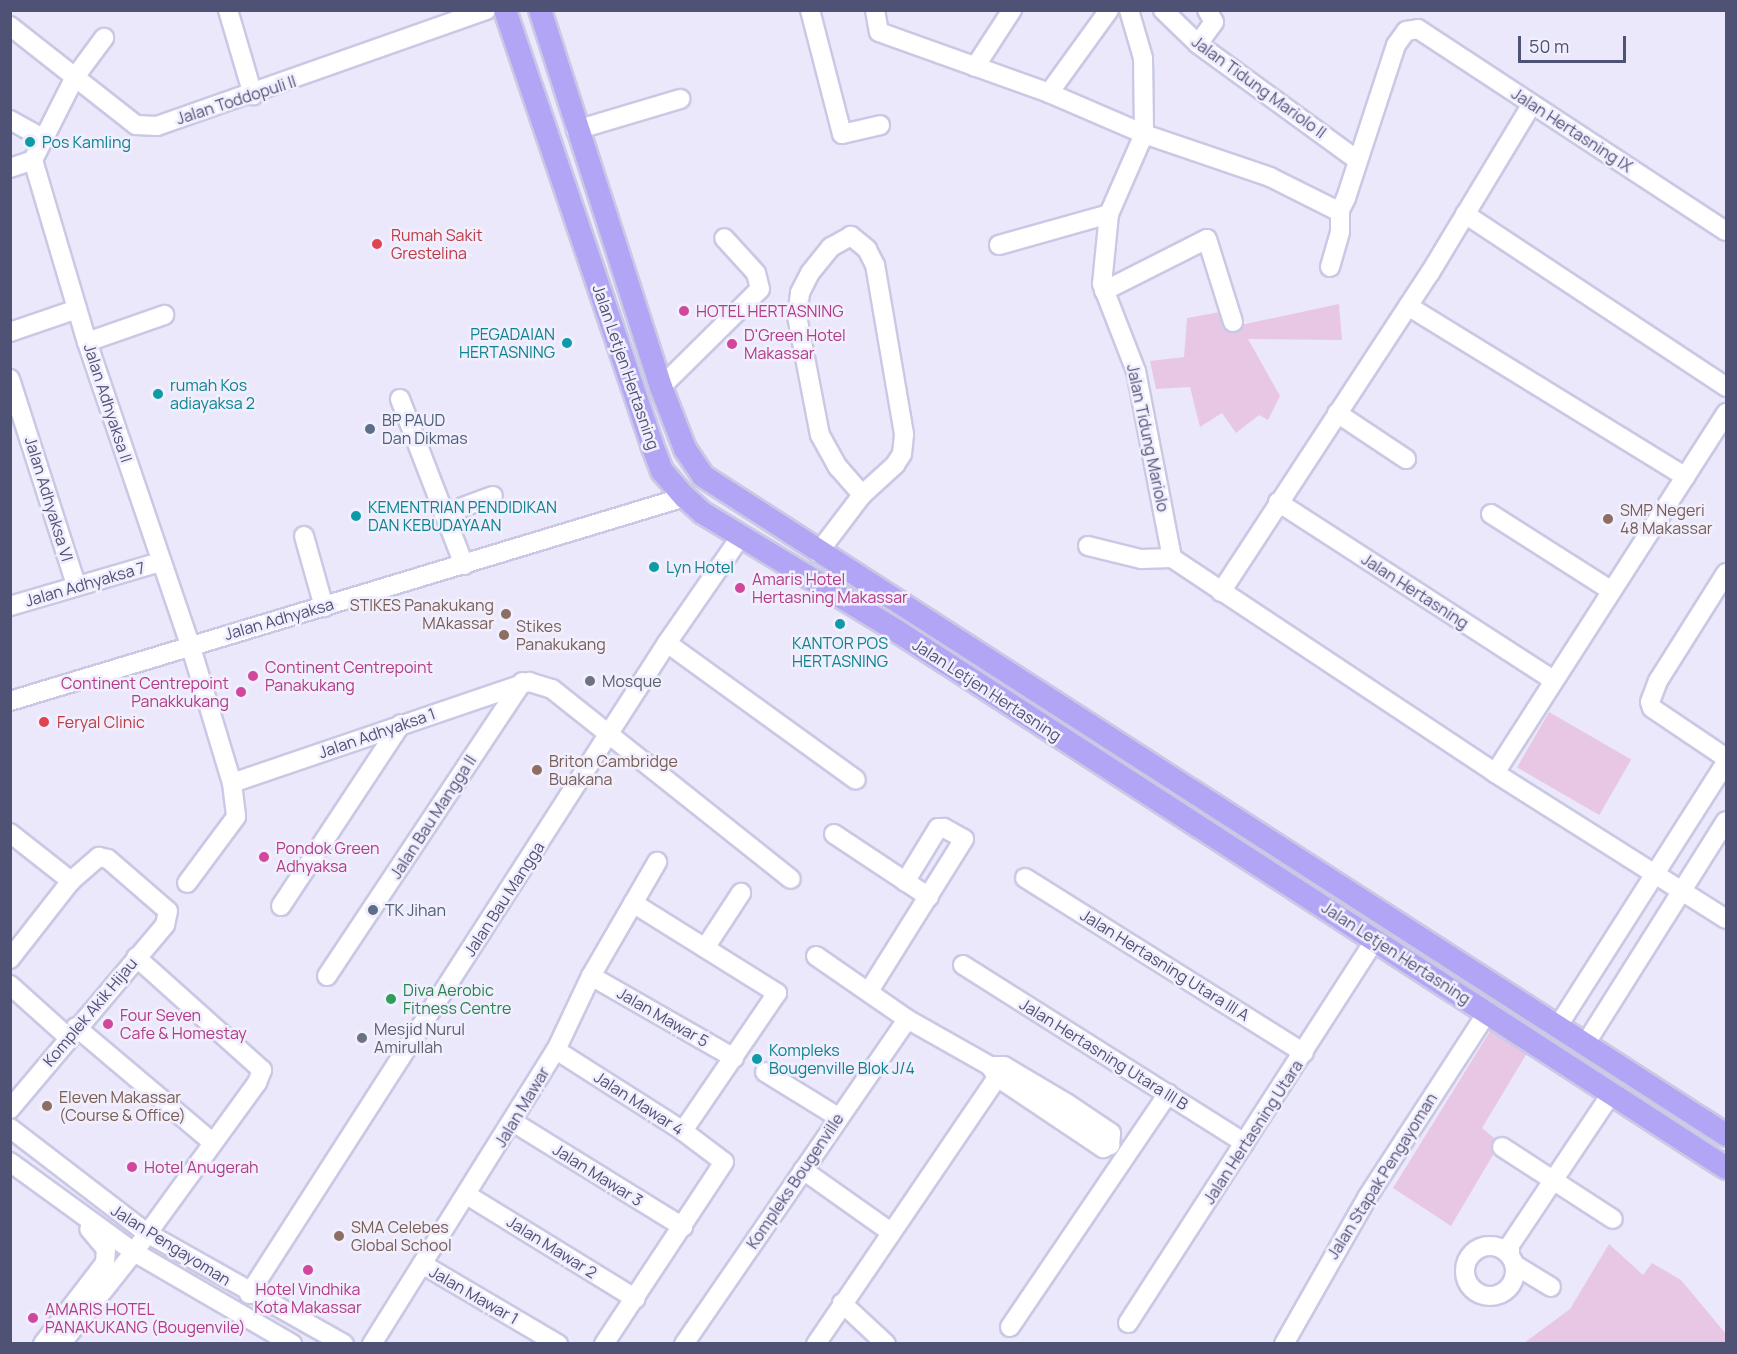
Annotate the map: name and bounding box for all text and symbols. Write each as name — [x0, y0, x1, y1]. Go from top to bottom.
scale bar — [1521, 24, 1629, 62]
street label: Jalan Tidung Mariolo II — [1188, 32, 1330, 142]
text: 50 m — [1529, 34, 1569, 58]
street label: Jalan Toddopuli II — [174, 72, 298, 128]
street label: Jalan Hertasning IX — [1508, 84, 1636, 176]
place label: Pos Kamling — [42, 132, 131, 152]
marker: Pos Kamling — [23, 135, 37, 149]
place label: Rumah Sakit Grestelina — [391, 225, 483, 263]
marker: Rumah Sakit Grestelina — [368, 235, 386, 253]
street label: Jalan Letjen Hertasning — [589, 282, 663, 452]
place label: HOTEL HERTASNING — [696, 301, 844, 321]
marker: HOTEL HERTASNING — [677, 304, 691, 318]
place label: PEGADAIAN HERTASNING — [459, 324, 555, 362]
place label: D'Green Hotel Makassar — [744, 325, 846, 363]
marker: PEGADAIAN HERTASNING — [560, 336, 574, 350]
marker: D'Green Hotel Makassar — [725, 337, 739, 351]
street label: Jalan Adhyaksa II — [80, 341, 136, 465]
street label: Jalan Tidung Mariolo — [1123, 362, 1173, 514]
place label: rumah Kos adiayaksa 2 — [170, 375, 255, 413]
marker: rumah Kos adiayaksa 2 — [151, 387, 165, 401]
place label: BP PAUD Dan Dikmas — [382, 410, 468, 448]
marker: BP PAUD Dan Dikmas — [363, 422, 377, 436]
street label: Jalan Adhyaksa VI — [21, 434, 77, 564]
place label: KEMENTRIAN PENDIDIKAN DAN KEBUDAYAAN — [368, 497, 557, 535]
place label: SMP Negeri 48 Makassar — [1620, 500, 1713, 538]
marker: KEMENTRIAN PENDIDIKAN DAN KEBUDAYAAN — [349, 509, 363, 523]
marker: SMP Negeri 48 Makassar — [1601, 512, 1615, 526]
street label: Jalan Hertasning — [1358, 549, 1472, 633]
place label: Lyn Hotel — [666, 557, 734, 577]
street label: Jalan Adhyaksa 7 — [23, 558, 147, 610]
marker: Lyn Hotel — [647, 560, 661, 574]
place label: Amaris Hotel Hertasning Makassar — [752, 569, 908, 607]
marker: Amaris Hotel Hertasning Makassar — [733, 581, 747, 595]
street label: Jalan Adhyaksa — [222, 594, 336, 644]
place label: STIKES Panakukang MAkassar — [350, 595, 494, 633]
marker: STIKES Panakukang MAkassar — [499, 607, 513, 621]
place label: Stikes Panakukang — [516, 616, 606, 654]
marker: KANTOR POS HERTASNING — [833, 617, 847, 631]
marker: Stikes Panakukang — [497, 628, 511, 642]
place label: KANTOR POS HERTASNING — [792, 633, 888, 671]
street label: Jalan Letjen Hertasning — [909, 635, 1065, 745]
place label: Continent Centrepoint Panakukang — [265, 657, 433, 695]
marker: Continent Centrepoint Panakukang — [246, 669, 260, 683]
place label: Mosque — [602, 671, 662, 691]
place label: Continent Centrepoint Panakkukang — [61, 673, 229, 711]
marker: Mosque — [583, 674, 597, 688]
marker: Continent Centrepoint Panakkukang — [234, 685, 248, 699]
street label: Jalan Adhyaksa 1 — [316, 704, 438, 762]
place label: Feryal Clinic — [57, 712, 145, 732]
marker: Feryal Clinic — [35, 713, 53, 731]
place label: Briton Cambridge Buakana — [549, 751, 678, 789]
street label: Jalan Bau Mangga II — [386, 752, 480, 882]
marker: Briton Cambridge Buakana — [530, 763, 544, 777]
place label: Pondok Green Adhyaksa — [276, 838, 379, 876]
street label: Jalan Bau Mangga — [460, 838, 548, 960]
marker: Pondok Green Adhyaksa — [257, 850, 271, 864]
street label: Jalan Letjen Hertasning — [1318, 898, 1474, 1008]
place label: TK Jihan — [385, 900, 446, 920]
marker: TK Jihan — [366, 903, 380, 917]
street label: Jalan Hertasning Utara III A — [1077, 905, 1253, 1025]
street label: Komplek Akik Hijau — [39, 954, 141, 1070]
place label: Diva Aerobic Fitness Centre — [403, 980, 511, 1018]
street label: Jalan Mawar 5 — [614, 983, 712, 1051]
marker: Diva Aerobic Fitness Centre — [384, 992, 398, 1006]
street label: Jalan Hertasning Utara III B — [1016, 994, 1192, 1114]
place label: Four Seven Cafe & Homestay — [120, 1005, 247, 1043]
marker: Four Seven Cafe & Homestay — [101, 1017, 115, 1031]
place label: Mesjid Nurul Amirullah — [374, 1019, 465, 1057]
marker: Mesjid Nurul Amirullah — [355, 1031, 369, 1045]
place label: Kompleks Bougenville Blok J/4 — [769, 1040, 915, 1078]
marker: Kompleks Bougenville Blok J/4 — [750, 1052, 764, 1066]
street label: Jalan Hertasning Utara — [1199, 1056, 1307, 1208]
street label: Jalan Mawar — [491, 1063, 553, 1151]
street label: Jalan Mawar 4 — [591, 1067, 687, 1139]
place label: Eleven Makassar (Course & Office) — [59, 1087, 186, 1125]
street label: Jalan Stapak Pengayoman — [1323, 1090, 1441, 1262]
marker: Eleven Makassar (Course & Office) — [40, 1099, 54, 1113]
street label: Kompleks Bougenville — [742, 1110, 848, 1252]
street label: Jalan Mawar 3 — [550, 1140, 646, 1210]
place label: Hotel Anugerah — [144, 1157, 259, 1177]
marker: Hotel Anugerah — [125, 1160, 139, 1174]
street label: Jalan Pengayoman — [108, 1200, 234, 1290]
street label: Jalan Mawar 2 — [503, 1212, 601, 1282]
place label: SMA Celebes Global School — [351, 1217, 452, 1255]
marker: SMA Celebes Global School — [332, 1229, 346, 1243]
street label: Jalan Mawar 1 — [426, 1262, 522, 1328]
marker: Hotel Vindhika Kota Makassar — [301, 1263, 315, 1277]
place label: Hotel Vindhika Kota Makassar — [254, 1279, 362, 1317]
place label: AMARIS HOTEL PANAKUKANG (Bougenvile) — [45, 1299, 246, 1337]
marker: AMARIS HOTEL PANAKUKANG (Bougenvile) — [26, 1311, 40, 1325]

